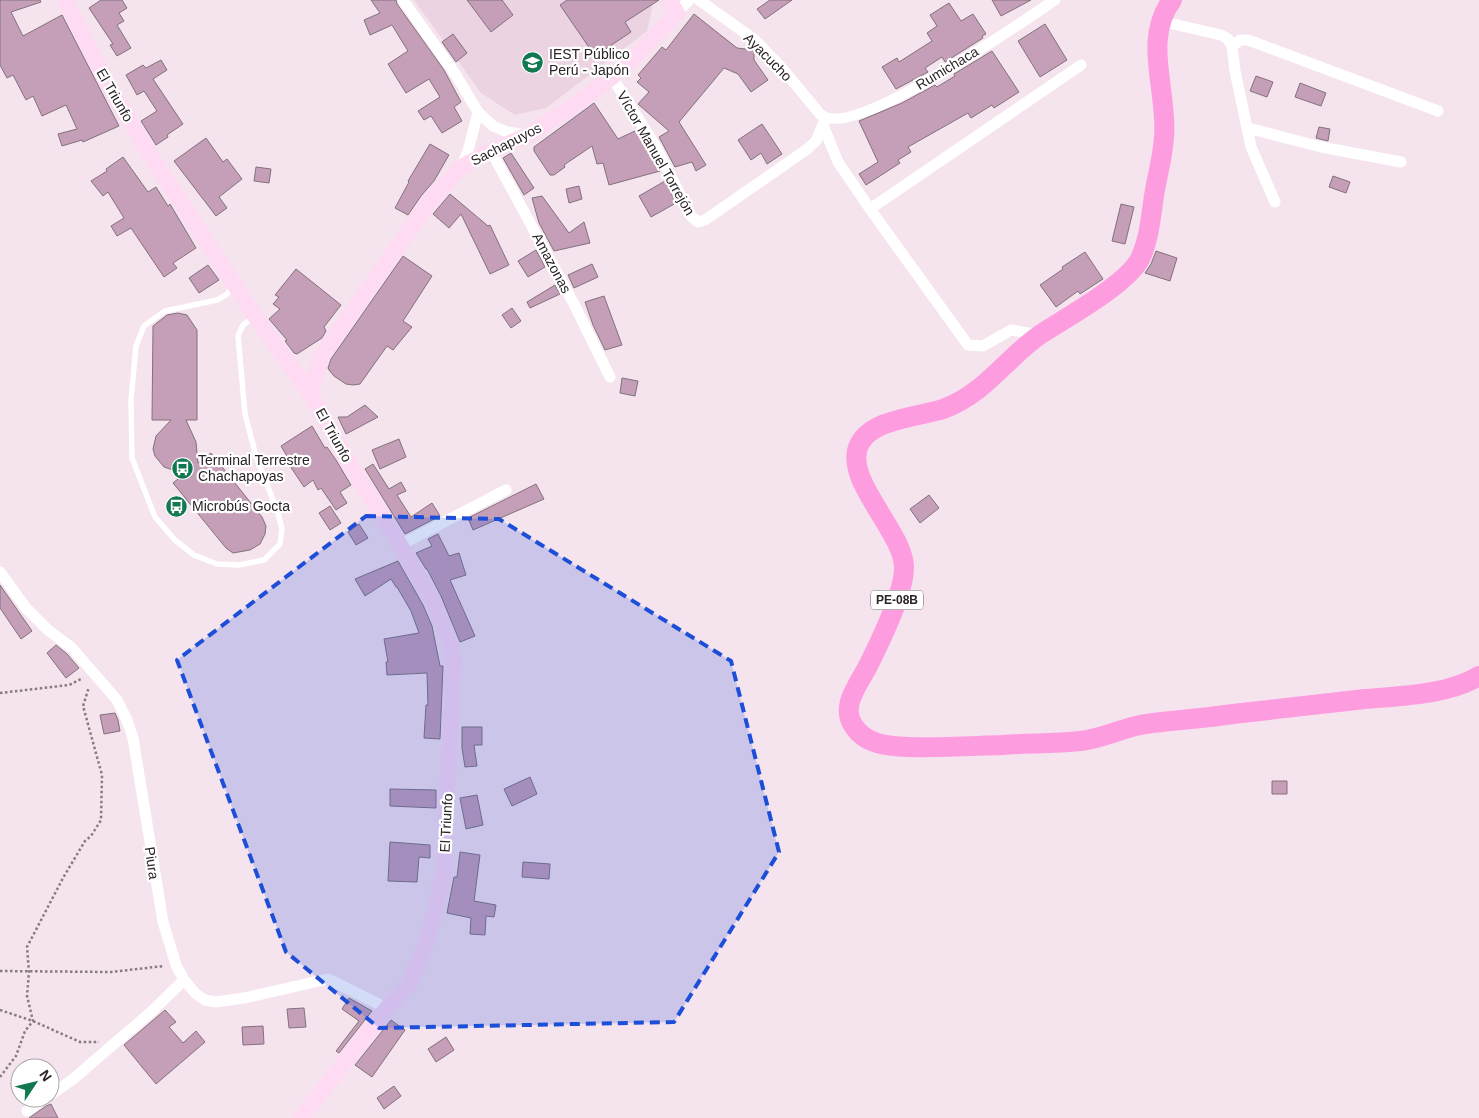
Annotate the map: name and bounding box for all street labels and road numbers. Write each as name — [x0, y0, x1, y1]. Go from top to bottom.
street label: Ayacucho — [741, 30, 795, 84]
street label: Rumichaca — [913, 43, 981, 93]
street label: El Triunfo — [93, 65, 137, 125]
street label: Víctor Manuel Torrejón — [614, 88, 698, 218]
street label: Sachapuyos — [468, 119, 544, 169]
street label: Amazonas — [529, 230, 575, 296]
street label: El Triunfo — [313, 405, 355, 465]
road number: PE-08B — [871, 590, 923, 610]
street label: El Triunfo — [436, 793, 456, 853]
street label: Piura — [142, 846, 162, 881]

